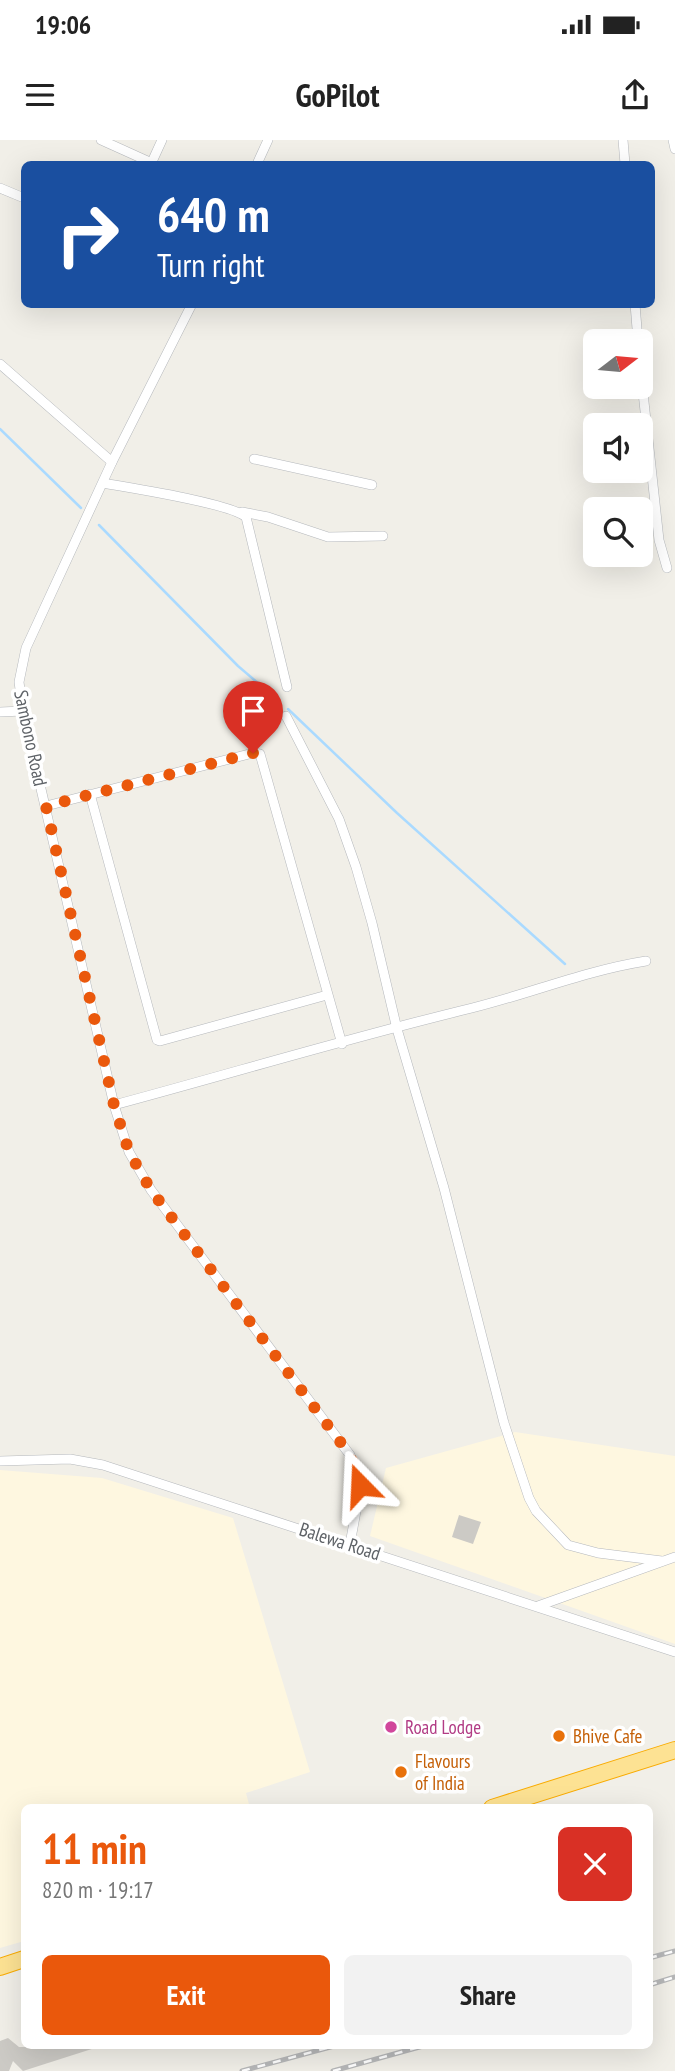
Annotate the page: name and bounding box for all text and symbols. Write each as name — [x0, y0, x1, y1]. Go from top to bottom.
text: 19:06 — [35, 8, 91, 41]
text: GoPilot — [295, 74, 380, 116]
icon: menu — [21, 76, 59, 114]
icon: share — [616, 76, 654, 114]
text: 640 m — [157, 182, 270, 246]
icon: right — [42, 189, 133, 280]
text: Turn right — [157, 244, 265, 286]
north arrow — [583, 329, 653, 399]
map controls — [583, 329, 653, 567]
button: sound — [583, 413, 653, 483]
button: search — [583, 497, 653, 567]
pin — [223, 681, 283, 753]
street label: Sambono Road — [9, 688, 53, 788]
icon: arrive — [234, 692, 272, 730]
position arrow — [323, 1448, 397, 1522]
street label: Balewa Road — [296, 1517, 384, 1565]
place label: Road Lodge — [405, 1715, 481, 1739]
marker: Road Lodge — [383, 1719, 399, 1735]
place label: Bhive Cafe — [573, 1724, 642, 1748]
marker: Bhive Cafe — [551, 1728, 567, 1744]
place label: Flavours of India — [415, 1749, 470, 1795]
marker: Flavours of India — [393, 1764, 409, 1780]
text: 11 min — [42, 1821, 147, 1876]
button: close — [558, 1827, 632, 1901]
text: 820 m · 19:17 — [42, 1875, 154, 1904]
button: Exit — [42, 1955, 330, 2035]
button: Share — [344, 1955, 632, 2035]

